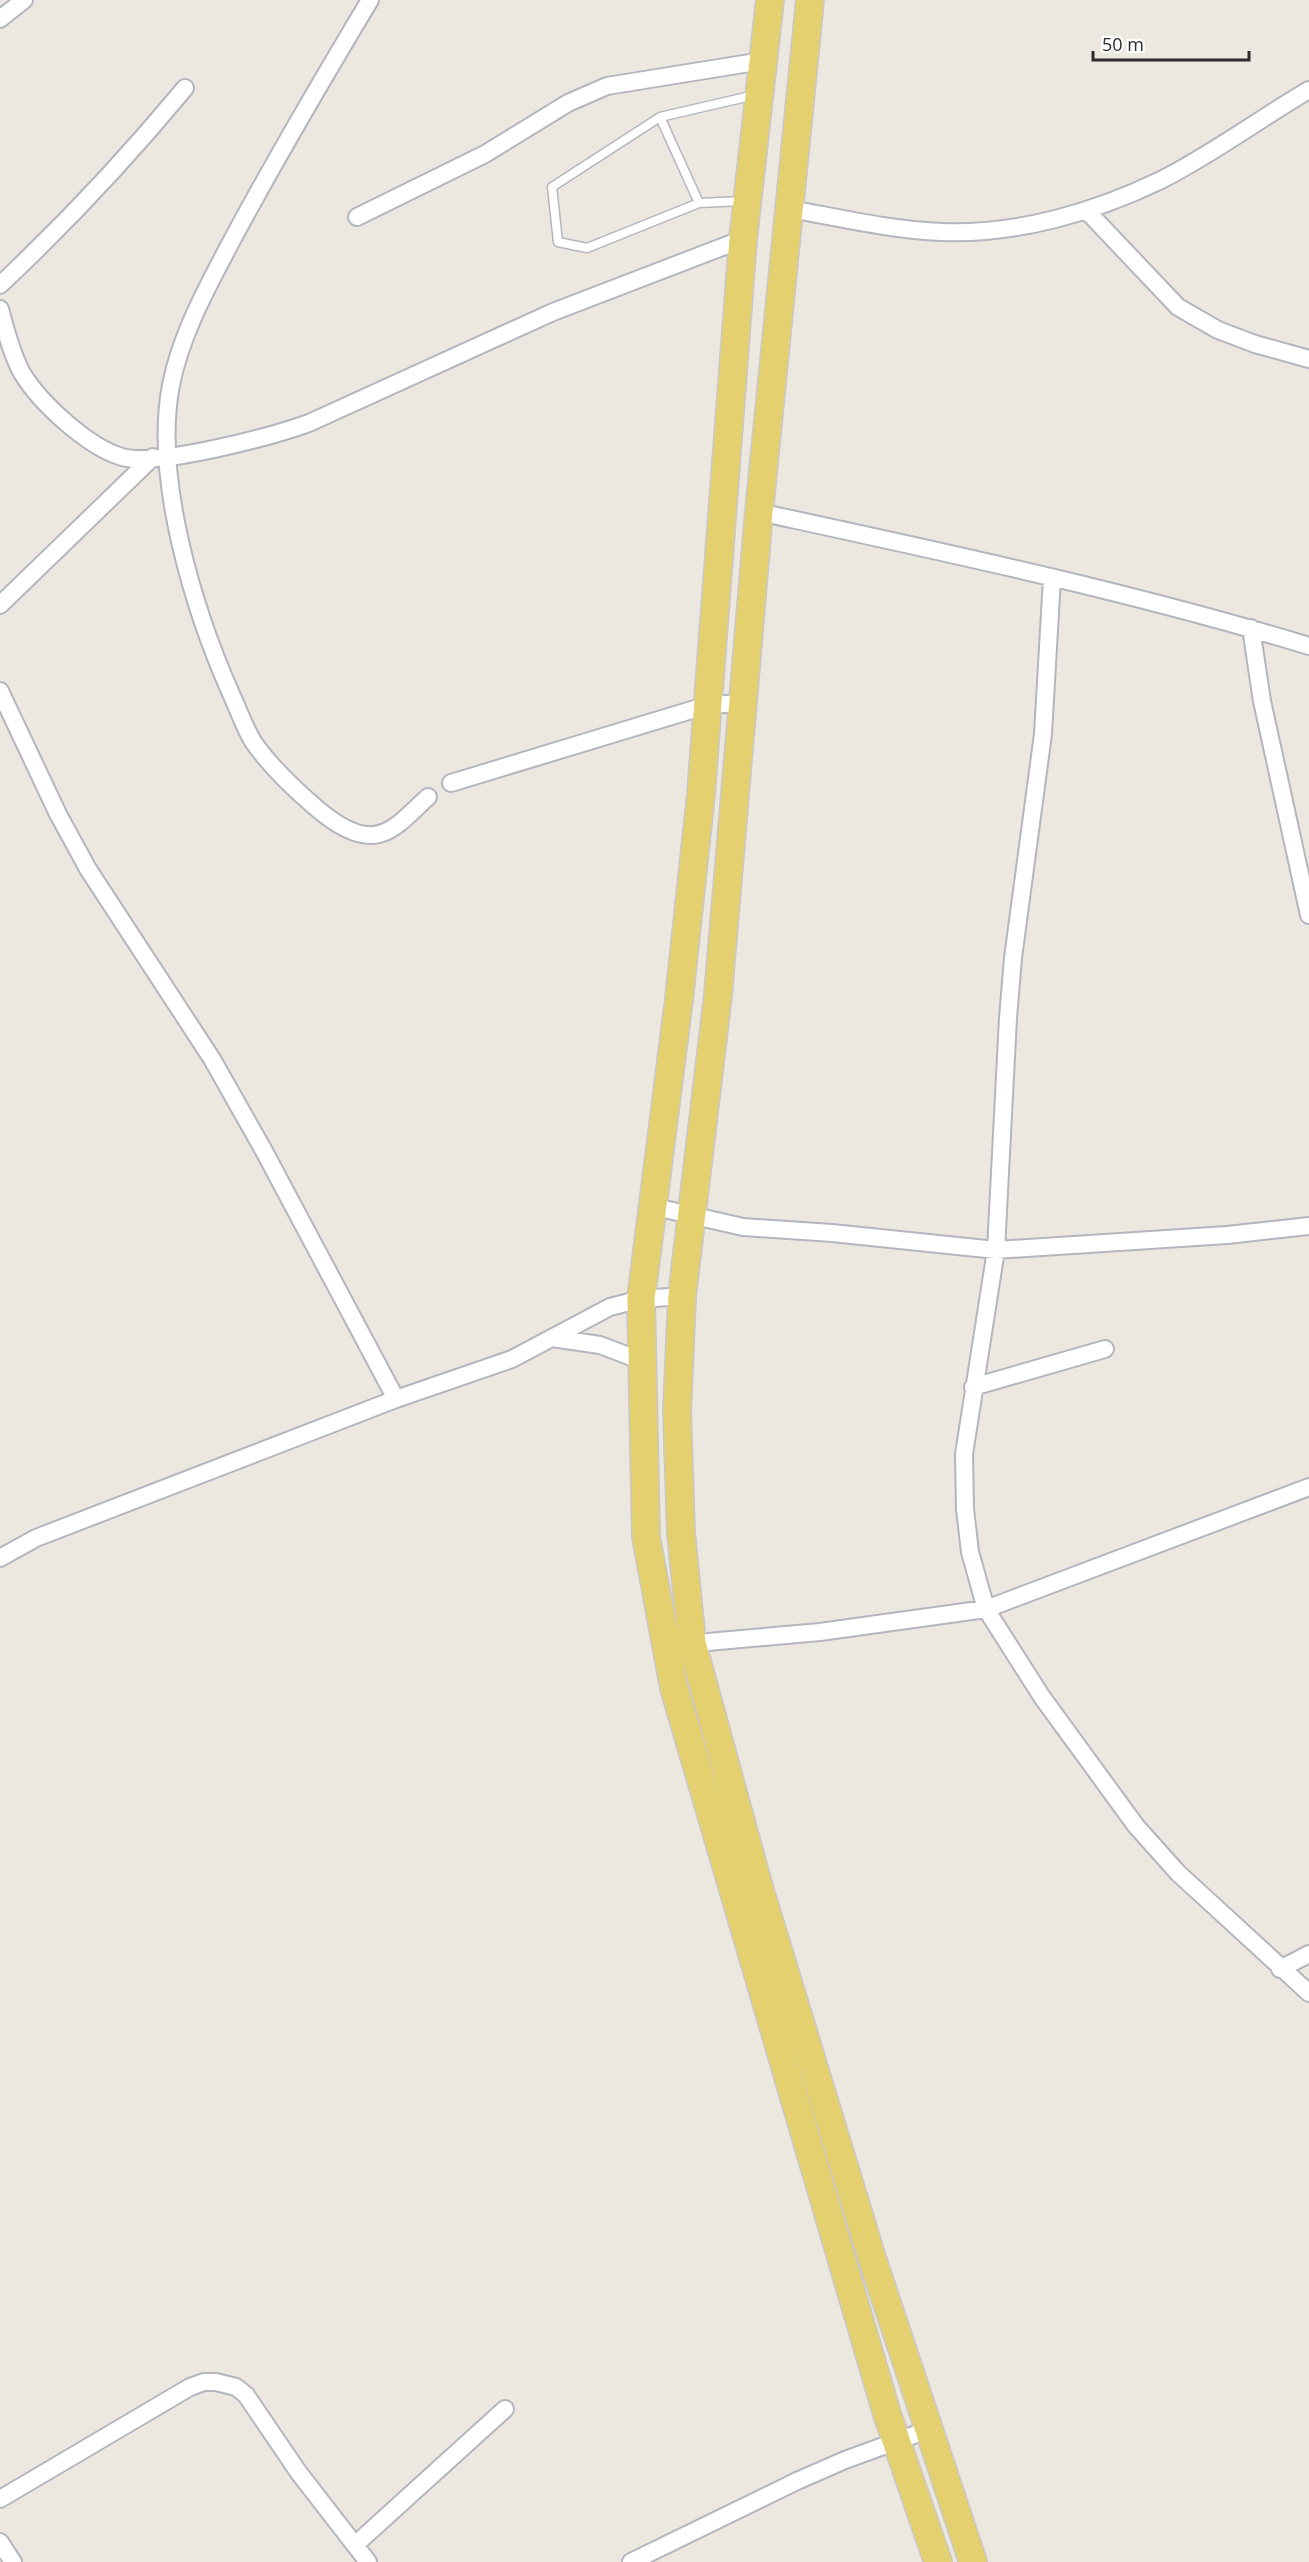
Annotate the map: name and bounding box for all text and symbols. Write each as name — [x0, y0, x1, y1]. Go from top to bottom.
scale bar — [1093, 24, 1249, 62]
text: 50 m — [1102, 32, 1144, 56]

